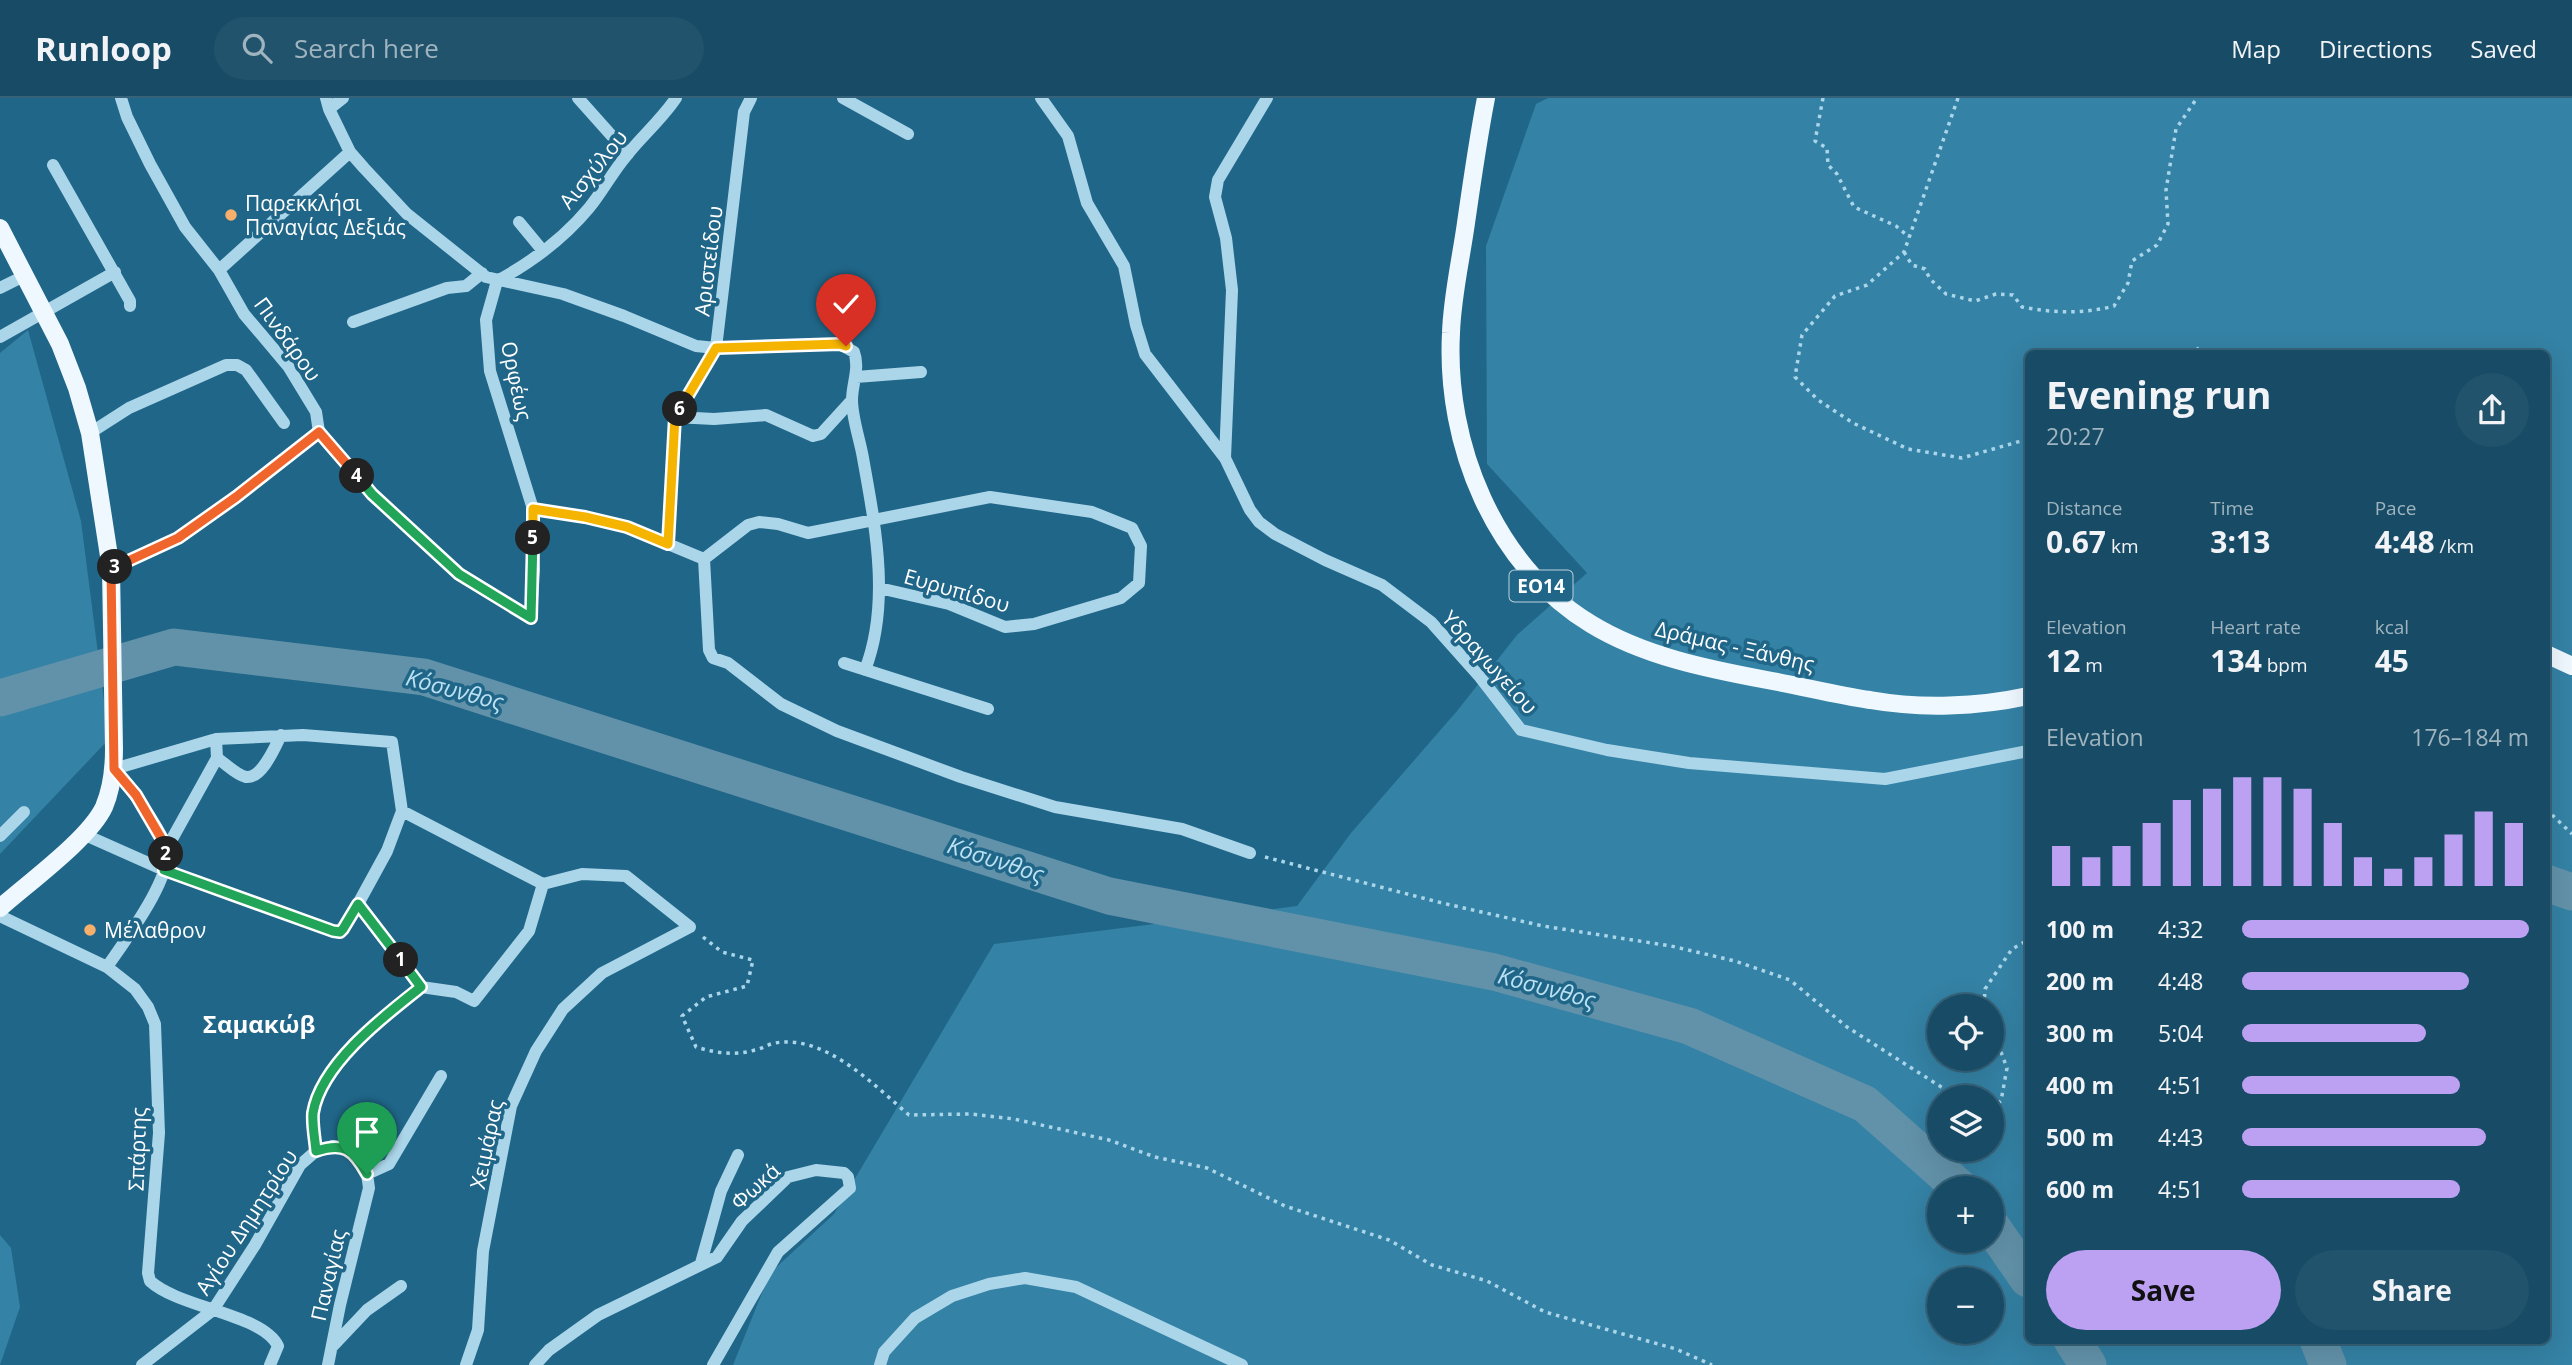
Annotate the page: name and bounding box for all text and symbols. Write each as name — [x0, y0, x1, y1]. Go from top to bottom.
search box — [214, 17, 704, 80]
text: Runloop — [35, 26, 172, 71]
icon: search — [238, 29, 276, 67]
text: Search here — [294, 30, 439, 66]
text: Map — [2231, 32, 2281, 65]
text: Directions — [2319, 32, 2432, 65]
text: Saved — [2470, 32, 2537, 65]
street label: Αισχύλου — [552, 124, 634, 214]
place label: Παρεκκλήσι Παναγίας Δεξιάς — [245, 189, 406, 241]
street label: Αριστείδου — [687, 204, 729, 318]
marker: Παρεκκλήσι Παναγίας Δεξιάς — [223, 207, 239, 223]
pin — [816, 274, 876, 346]
icon: check — [827, 285, 865, 323]
street label: Πινδάρου — [248, 291, 328, 387]
street label: Ορφέως — [495, 339, 539, 423]
text: Evening run — [2046, 368, 2271, 420]
button: share — [2455, 373, 2529, 447]
pin: 6 — [662, 392, 698, 426]
text: 6 — [674, 395, 685, 421]
text: 20:27 — [2046, 420, 2105, 452]
pin: 4 — [340, 458, 374, 494]
text: 4 — [351, 462, 362, 488]
text: Distance — [2046, 495, 2122, 521]
text: Time — [2210, 495, 2254, 521]
text: Pace — [2375, 495, 2416, 521]
pin: 5 — [516, 520, 550, 556]
text: 0.67 — [2046, 521, 2106, 562]
text: 3:13 — [2210, 521, 2270, 562]
text: 4:48 — [2375, 521, 2435, 562]
text: 5 — [527, 524, 538, 550]
text: km — [2106, 533, 2139, 559]
text: /km — [2435, 533, 2474, 559]
pin: 3 — [97, 550, 132, 584]
text: 3 — [109, 553, 120, 579]
street label: Ευρυπίδου — [901, 562, 1013, 618]
road number: ΕΟ14 — [1510, 570, 1572, 601]
street label: Υδραγωγείου — [1436, 604, 1544, 720]
street label: Δράμας - Ξάνθης — [1653, 614, 1817, 678]
text: Elevation — [2046, 614, 2127, 640]
text: Heart rate — [2210, 614, 2301, 640]
text: kcal — [2375, 614, 2409, 640]
text: 12 — [2046, 640, 2080, 681]
text: 134 — [2210, 640, 2262, 681]
text: 45 — [2375, 640, 2409, 681]
text: m — [2080, 652, 2103, 678]
text: bpm — [2262, 652, 2308, 678]
water label: Κόσυνθος — [403, 661, 508, 718]
text: Elevation — [2046, 721, 2144, 753]
text: 176–184 m — [2411, 721, 2529, 753]
water label: Κόσυνθος — [944, 828, 1049, 890]
pin: 2 — [148, 836, 184, 872]
text: 2 — [160, 840, 171, 866]
text: 100 m — [2046, 913, 2114, 945]
text: 4:32 — [2158, 913, 2204, 945]
place label: Μέλαθρον — [104, 916, 206, 944]
marker: Μέλαθρον — [82, 922, 98, 938]
pin: 1 — [384, 942, 418, 978]
text: 1 — [395, 946, 406, 972]
water label: Κόσυνθος — [1495, 959, 1600, 1016]
text: 200 m — [2046, 965, 2114, 997]
text: 4:48 — [2158, 965, 2204, 997]
map controls — [1927, 994, 2004, 1344]
button: locate — [1927, 994, 2004, 1071]
district label: Σαμακώβ — [203, 1007, 315, 1040]
text: 300 m — [2046, 1017, 2114, 1049]
text: 5:04 — [2158, 1017, 2204, 1049]
text: 400 m — [2046, 1069, 2114, 1101]
text: 4:51 — [2158, 1069, 2204, 1101]
button: layers — [1927, 1085, 2004, 1162]
street label: Χειμάρας — [463, 1097, 509, 1191]
pin — [337, 1102, 397, 1174]
street label: Σπάρτης — [122, 1107, 152, 1191]
icon: arrive — [348, 1113, 386, 1151]
text: 500 m — [2046, 1121, 2114, 1153]
text: 4:43 — [2158, 1121, 2204, 1153]
street label: Αγίου Δημητρίου — [188, 1144, 304, 1300]
street label: Φωκά — [725, 1156, 786, 1215]
text: 600 m — [2046, 1173, 2114, 1205]
text: 4:51 — [2158, 1173, 2204, 1205]
button: + — [1927, 1176, 2004, 1253]
street label: Παναγίας — [304, 1226, 352, 1324]
button: Save — [2046, 1250, 2281, 1330]
button: Share — [2295, 1250, 2529, 1330]
button: − — [1927, 1267, 2004, 1344]

